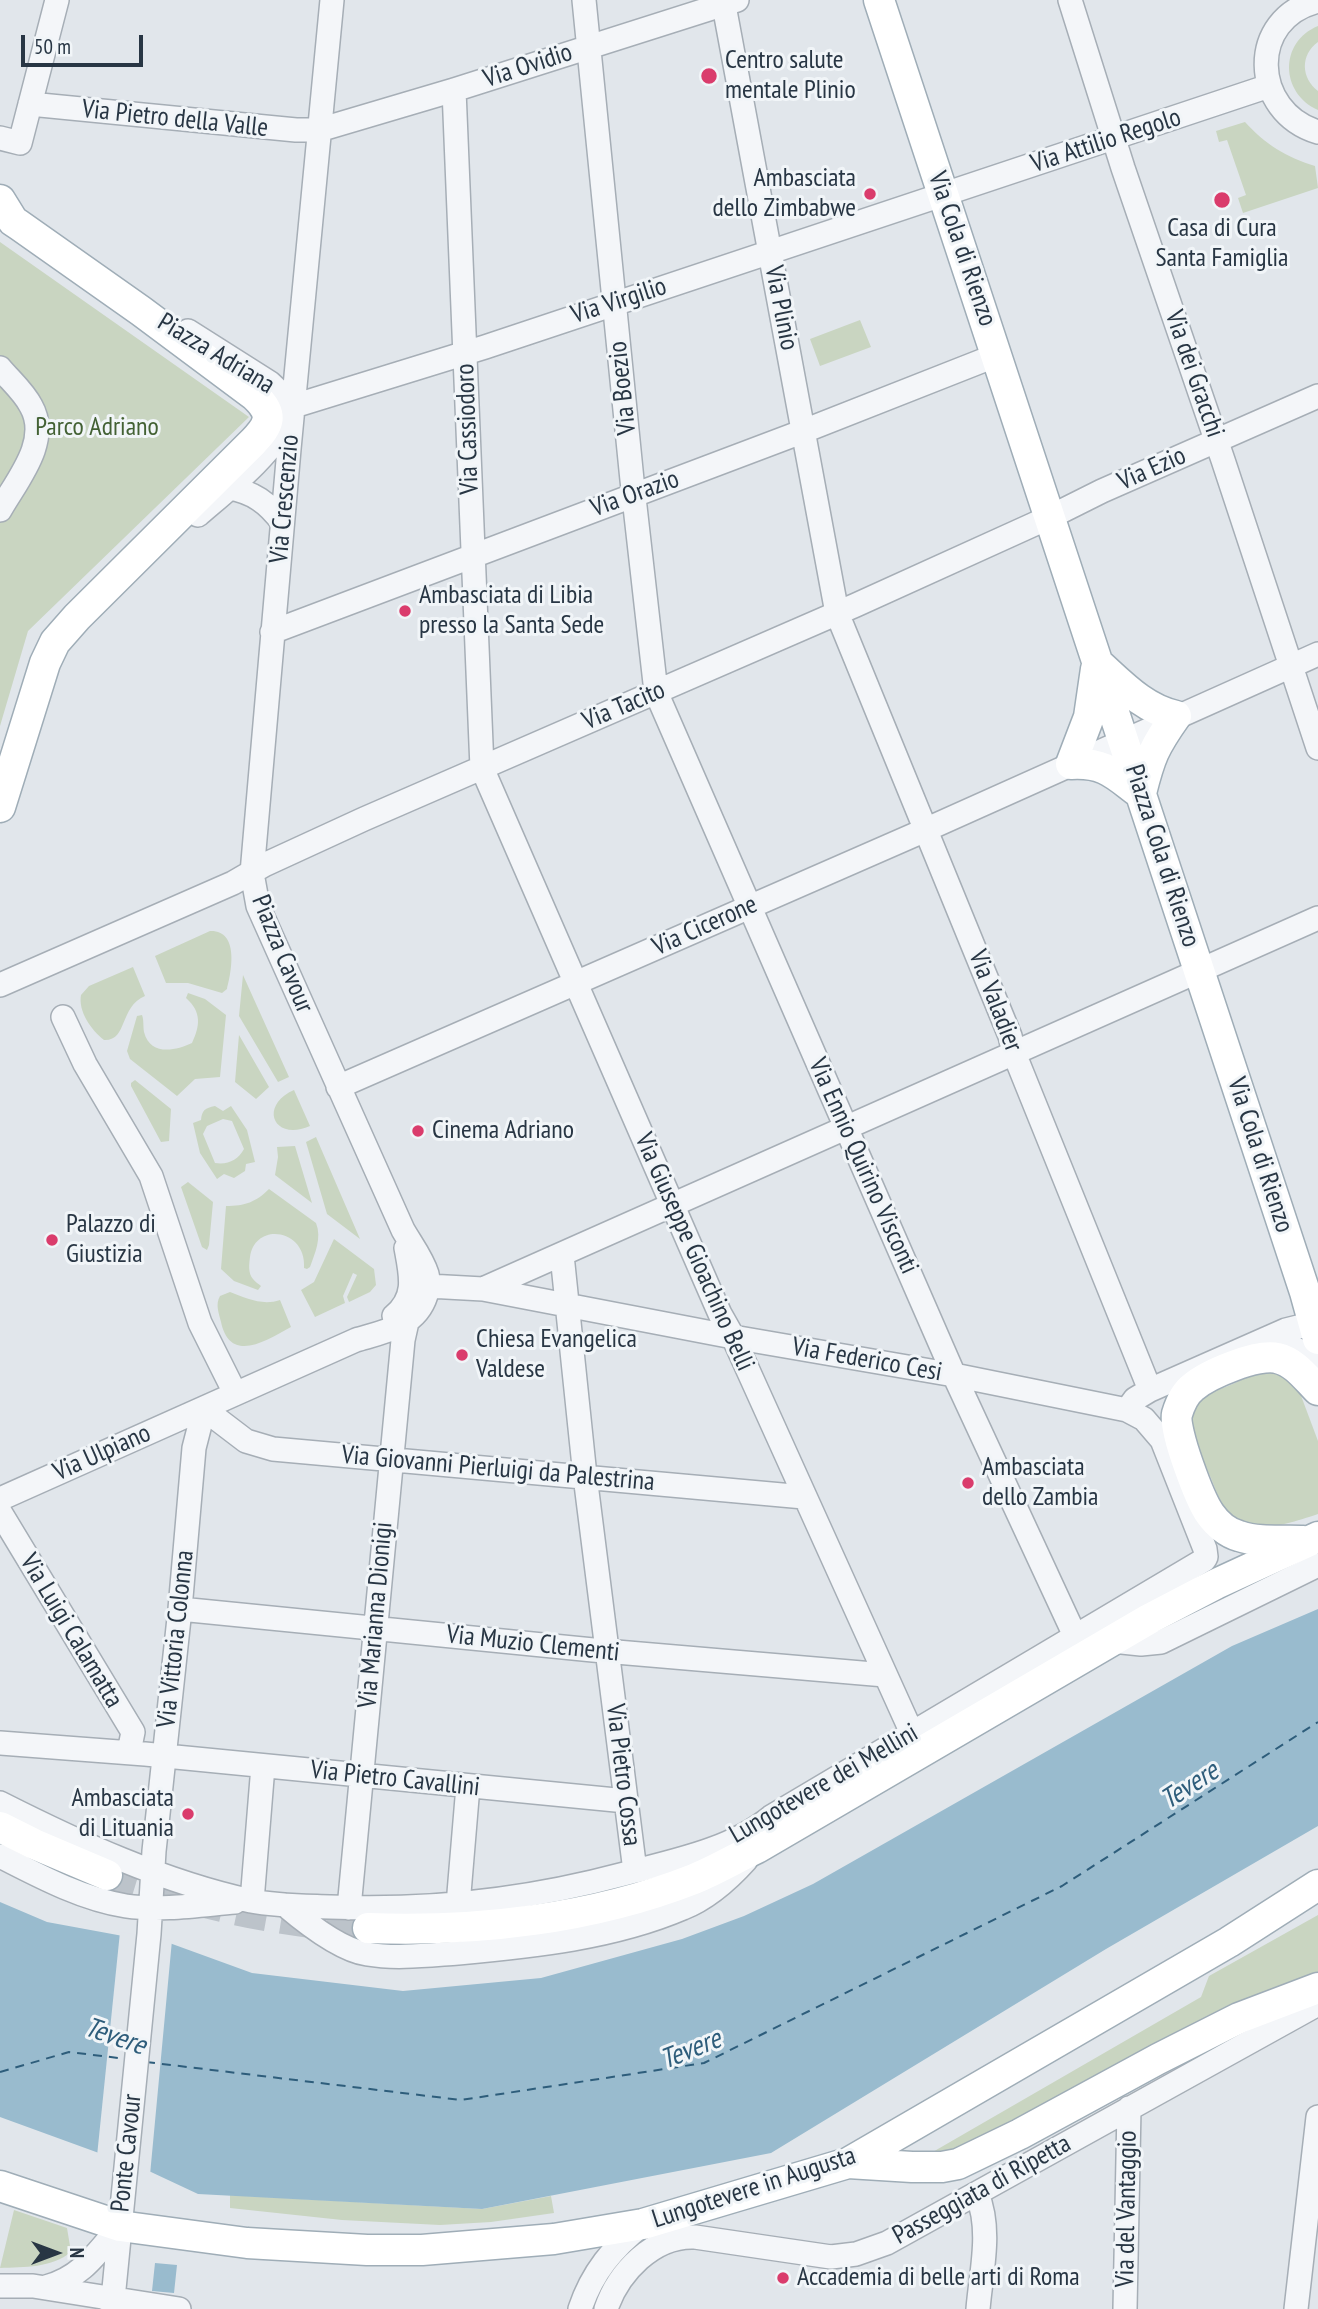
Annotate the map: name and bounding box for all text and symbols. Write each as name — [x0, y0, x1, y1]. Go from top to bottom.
scale bar — [24, 21, 147, 65]
text: 50 m — [34, 33, 71, 60]
street label: Via Ovidio — [480, 37, 576, 95]
place label: Centro salute mentale Plinio — [725, 45, 856, 106]
marker: Centro salute mentale Plinio — [699, 66, 719, 86]
street label: Via Pietro della Valle — [80, 94, 270, 144]
street label: Via Attilio Regolo — [1027, 102, 1185, 180]
place label: Ambasciata dello Zimbabwe — [713, 163, 856, 224]
street label: Via Cola di Rienzo — [921, 168, 1003, 330]
marker: Ambasciata dello Zimbabwe — [862, 186, 878, 202]
marker: Casa di Cura Santa Famiglia — [1212, 190, 1232, 210]
place label: Casa di Cura Santa Famiglia — [1155, 213, 1289, 274]
street label: Via Plinio — [758, 263, 804, 353]
street label: Via Virgilio — [567, 271, 671, 331]
street label: Via dei Gracchi — [1158, 306, 1230, 442]
street label: Piazza Adriana — [152, 307, 280, 401]
street label: Via Boezio — [603, 340, 643, 436]
street label: Via Cassiodoro — [450, 363, 486, 495]
park label: Parco Adriano — [35, 412, 159, 444]
street label: Via Crescenzio — [264, 433, 306, 565]
street label: Via Ezio — [1113, 440, 1191, 498]
street label: Via Orazio — [587, 464, 683, 524]
place label: Ambasciata di Libia presso la Santa Sede — [419, 580, 604, 642]
marker: Ambasciata di Libia presso la Santa Sede — [397, 603, 413, 619]
street label: Via Tacito — [578, 675, 670, 737]
street label: Piazza Cola di Rienzo — [1118, 761, 1206, 951]
street label: Via Cicerone — [648, 889, 762, 963]
street label: Piazza Cavour — [244, 891, 320, 1017]
street label: Via Valadier — [961, 946, 1029, 1056]
street label: Via Ennio Quirino Visconti — [801, 1053, 925, 1279]
street label: Via Cola di Rienzo — [1220, 1074, 1300, 1236]
place label: Cinema Adriano — [432, 1115, 574, 1147]
marker: Cinema Adriano — [410, 1123, 426, 1139]
street label: Via Giuseppe Gioachino Belli — [627, 1128, 761, 1376]
place label: Palazzo di Giustizia — [66, 1209, 156, 1270]
marker: Palazzo di Giustizia — [44, 1232, 60, 1248]
place label: Chiesa Evangelica Valdese — [476, 1324, 637, 1386]
street label: Via Federico Cesi — [790, 1331, 944, 1389]
marker: Chiesa Evangelica Valdese — [454, 1347, 470, 1363]
street label: Via Ulpiano — [49, 1418, 155, 1488]
street label: Via Giovanni Pierluigi da Palestrina — [340, 1440, 656, 1498]
place label: Ambasciata dello Zambia — [982, 1452, 1099, 1514]
marker: Ambasciata dello Zambia — [960, 1475, 976, 1491]
street label: Via Marianna Dionigi — [352, 1521, 400, 1709]
street label: Via Luigi Calamatta — [13, 1548, 129, 1714]
street label: Via Vittoria Colonna — [151, 1549, 201, 1729]
street label: Via Muzio Clementi — [445, 1619, 621, 1669]
street label: Via Pietro Cossa — [599, 1702, 647, 1848]
street label: Lungotevere dei Mellini — [724, 1717, 924, 1851]
street label: Via Pietro Cavallini — [309, 1755, 481, 1803]
water label: Tevere — [1155, 1755, 1225, 1817]
place label: Ambasciata di Lituania — [71, 1783, 174, 1844]
marker: Ambasciata di Lituania — [180, 1806, 196, 1822]
water label: Tevere — [80, 2011, 150, 2063]
water label: Tevere — [656, 2023, 726, 2077]
street label: Ponte Cavour — [105, 2092, 149, 2214]
street label: Passeggiata di Ripetta — [888, 2128, 1076, 2252]
street label: Via del Vantaggio — [1110, 2130, 1144, 2288]
street label: Lungotevere in Augusta — [648, 2140, 860, 2236]
north arrow — [21, 2218, 91, 2288]
text: N — [65, 2248, 89, 2258]
place label: Accademia di belle arti di Roma — [797, 2262, 1080, 2294]
marker: Accademia di belle arti di Roma — [775, 2270, 791, 2286]

